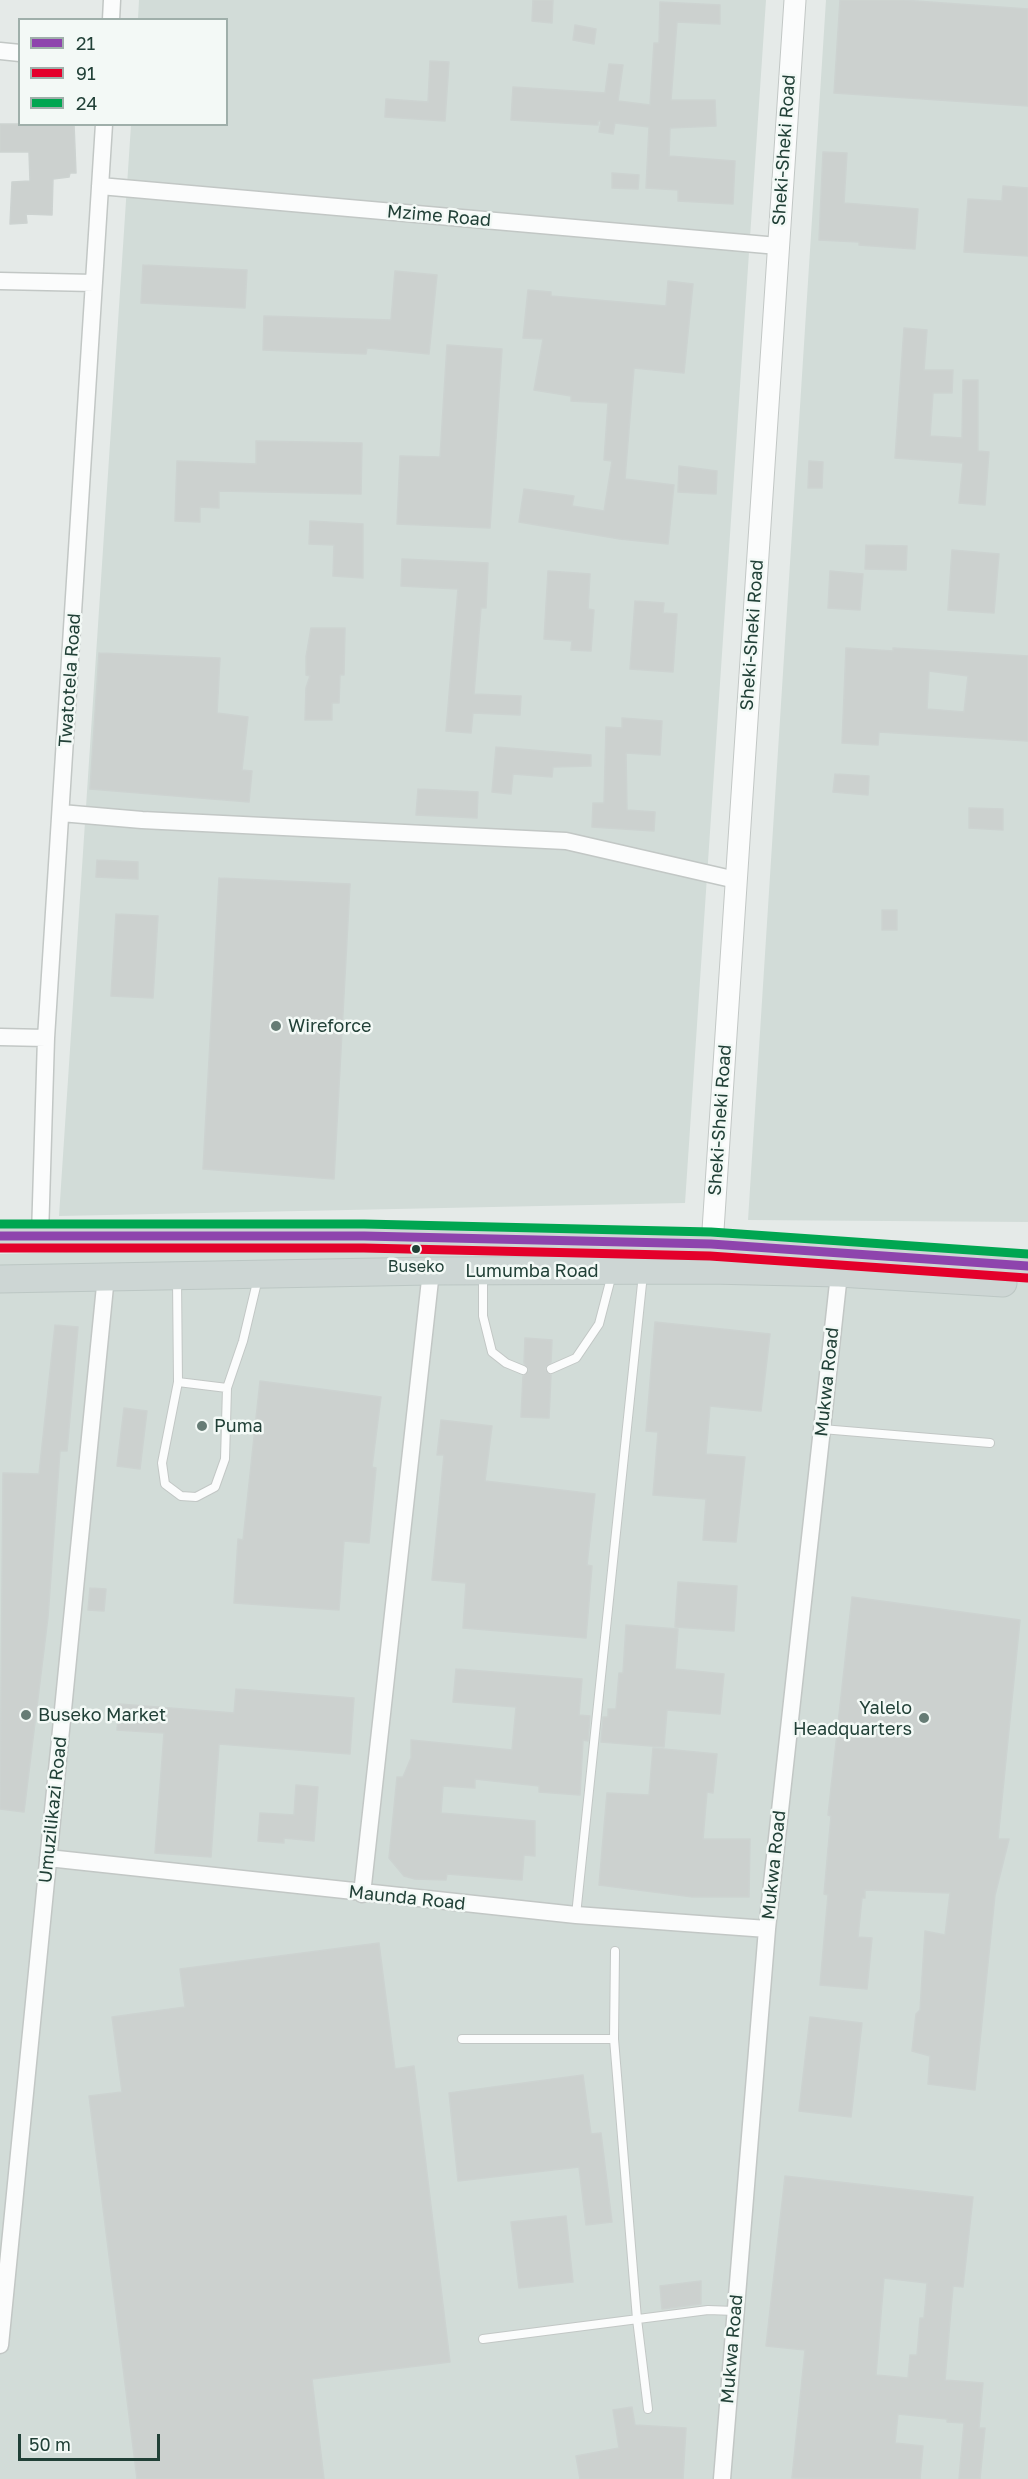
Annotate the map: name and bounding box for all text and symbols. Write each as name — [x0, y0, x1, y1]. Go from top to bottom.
legend — [18, 18, 228, 126]
text: 21 — [76, 32, 95, 54]
text: 91 — [76, 62, 96, 84]
street label: Sheki-Sheki Road — [768, 74, 800, 226]
text: 24 — [76, 92, 97, 114]
street label: Mzime Road — [386, 201, 492, 231]
street label: Sheki-Sheki Road — [736, 559, 768, 711]
street label: Twatotela Road — [55, 612, 85, 748]
place label: Wireforce — [288, 1015, 371, 1037]
marker: Wireforce — [269, 1019, 283, 1033]
street label: Sheki-Sheki Road — [704, 1044, 736, 1196]
marker: Buseko — [410, 1243, 422, 1255]
place label: Buseko — [388, 1257, 444, 1277]
street label: Lumumba Road — [465, 1260, 599, 1282]
street label: Mukwa Road — [811, 1326, 843, 1438]
place label: Puma — [214, 1415, 263, 1437]
marker: Puma — [195, 1419, 209, 1433]
place label: Yalelo Headquarters — [793, 1697, 912, 1740]
place label: Buseko Market — [38, 1704, 166, 1726]
marker: Buseko Market — [19, 1708, 33, 1722]
marker: Yalelo Headquarters — [917, 1711, 931, 1725]
street label: Umuzilikazi Road — [35, 1736, 71, 1884]
street label: Mukwa Road — [758, 1809, 790, 1921]
street label: Maunda Road — [347, 1881, 467, 1915]
street label: Mukwa Road — [716, 2293, 748, 2405]
scale bar — [21, 2422, 164, 2460]
text: 50 m — [29, 2433, 71, 2455]

